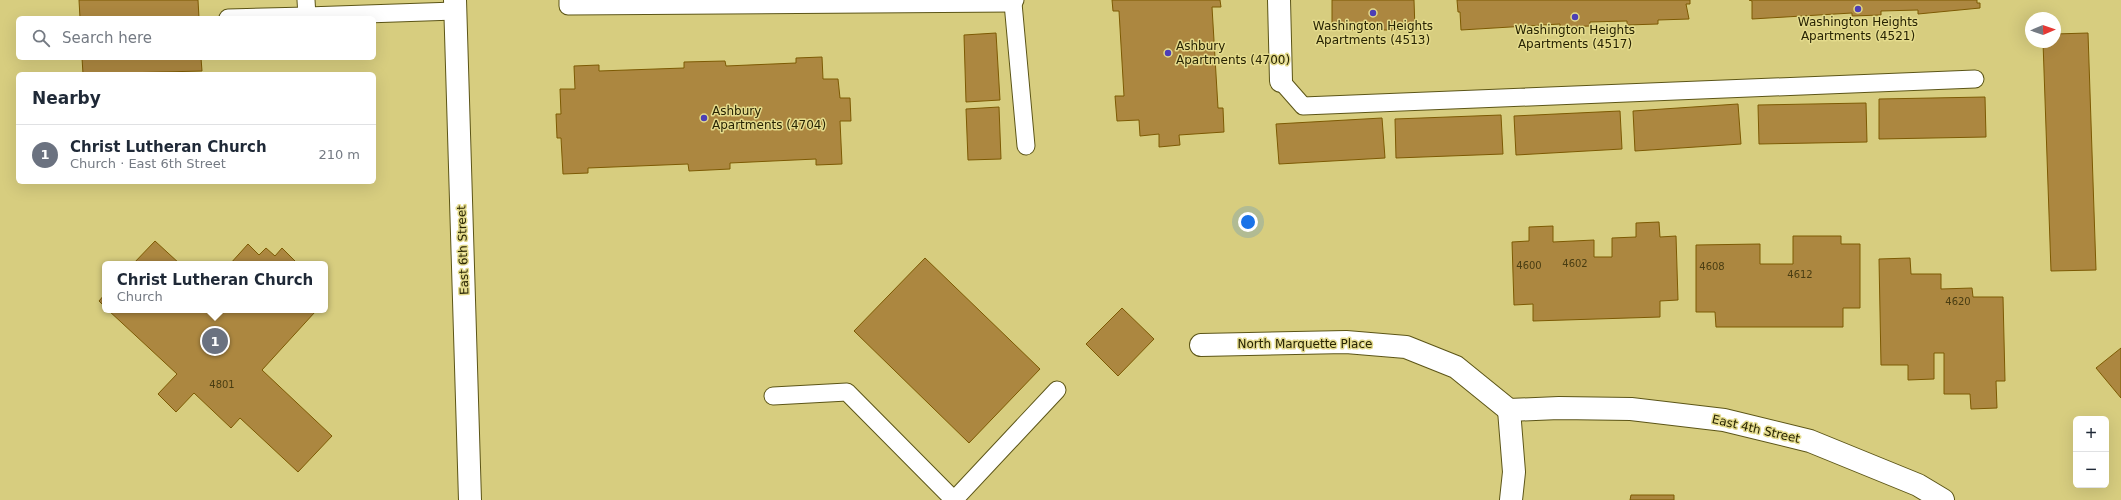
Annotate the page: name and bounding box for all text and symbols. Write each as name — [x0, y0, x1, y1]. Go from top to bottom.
marker: Washington Heights Apartments (4521) — [1853, 4, 1863, 14]
marker: Washington Heights Apartments (4513) — [1368, 8, 1378, 18]
marker: Washington Heights Apartments (4517) — [1570, 12, 1580, 22]
north arrow — [2025, 12, 2061, 48]
place label: Washington Heights Apartments (4521) — [1798, 15, 1918, 43]
search box — [16, 16, 376, 60]
place label: Washington Heights Apartments (4513) — [1313, 19, 1433, 47]
place label: Washington Heights Apartments (4517) — [1515, 23, 1635, 51]
icon: search — [30, 27, 52, 49]
text: Search here — [62, 29, 152, 47]
place label: Ashbury Apartments (4700) — [1176, 39, 1290, 67]
marker: Ashbury Apartments (4700) — [1163, 48, 1173, 58]
text: Nearby — [32, 88, 101, 108]
place label: Ashbury Apartments (4704) — [712, 104, 826, 132]
marker: Ashbury Apartments (4704) — [699, 113, 709, 123]
text: Christ Lutheran Church — [70, 138, 267, 156]
text: 1 — [40, 147, 50, 162]
text: 210 m — [318, 147, 360, 162]
text: Church · East 6th Street — [70, 156, 226, 171]
street label: East 6th Street — [454, 205, 472, 295]
your location — [1238, 212, 1258, 232]
house number: 4602 — [1562, 258, 1588, 269]
house number: 4600 — [1516, 260, 1542, 271]
popup — [102, 261, 328, 313]
house number: 4608 — [1699, 261, 1725, 272]
house number: 4612 — [1787, 269, 1813, 280]
text: Christ Lutheran Church — [117, 271, 313, 289]
text: Church — [117, 289, 163, 304]
house number: 4620 — [1945, 296, 1971, 307]
pin: 1 — [202, 326, 228, 356]
street label: North Marquette Place — [1238, 337, 1372, 351]
house number: 4801 — [209, 379, 235, 390]
street label: East 4th Street — [1711, 412, 1802, 446]
map controls — [2073, 416, 2109, 488]
button: + — [2073, 416, 2109, 452]
button: − — [2073, 452, 2109, 488]

